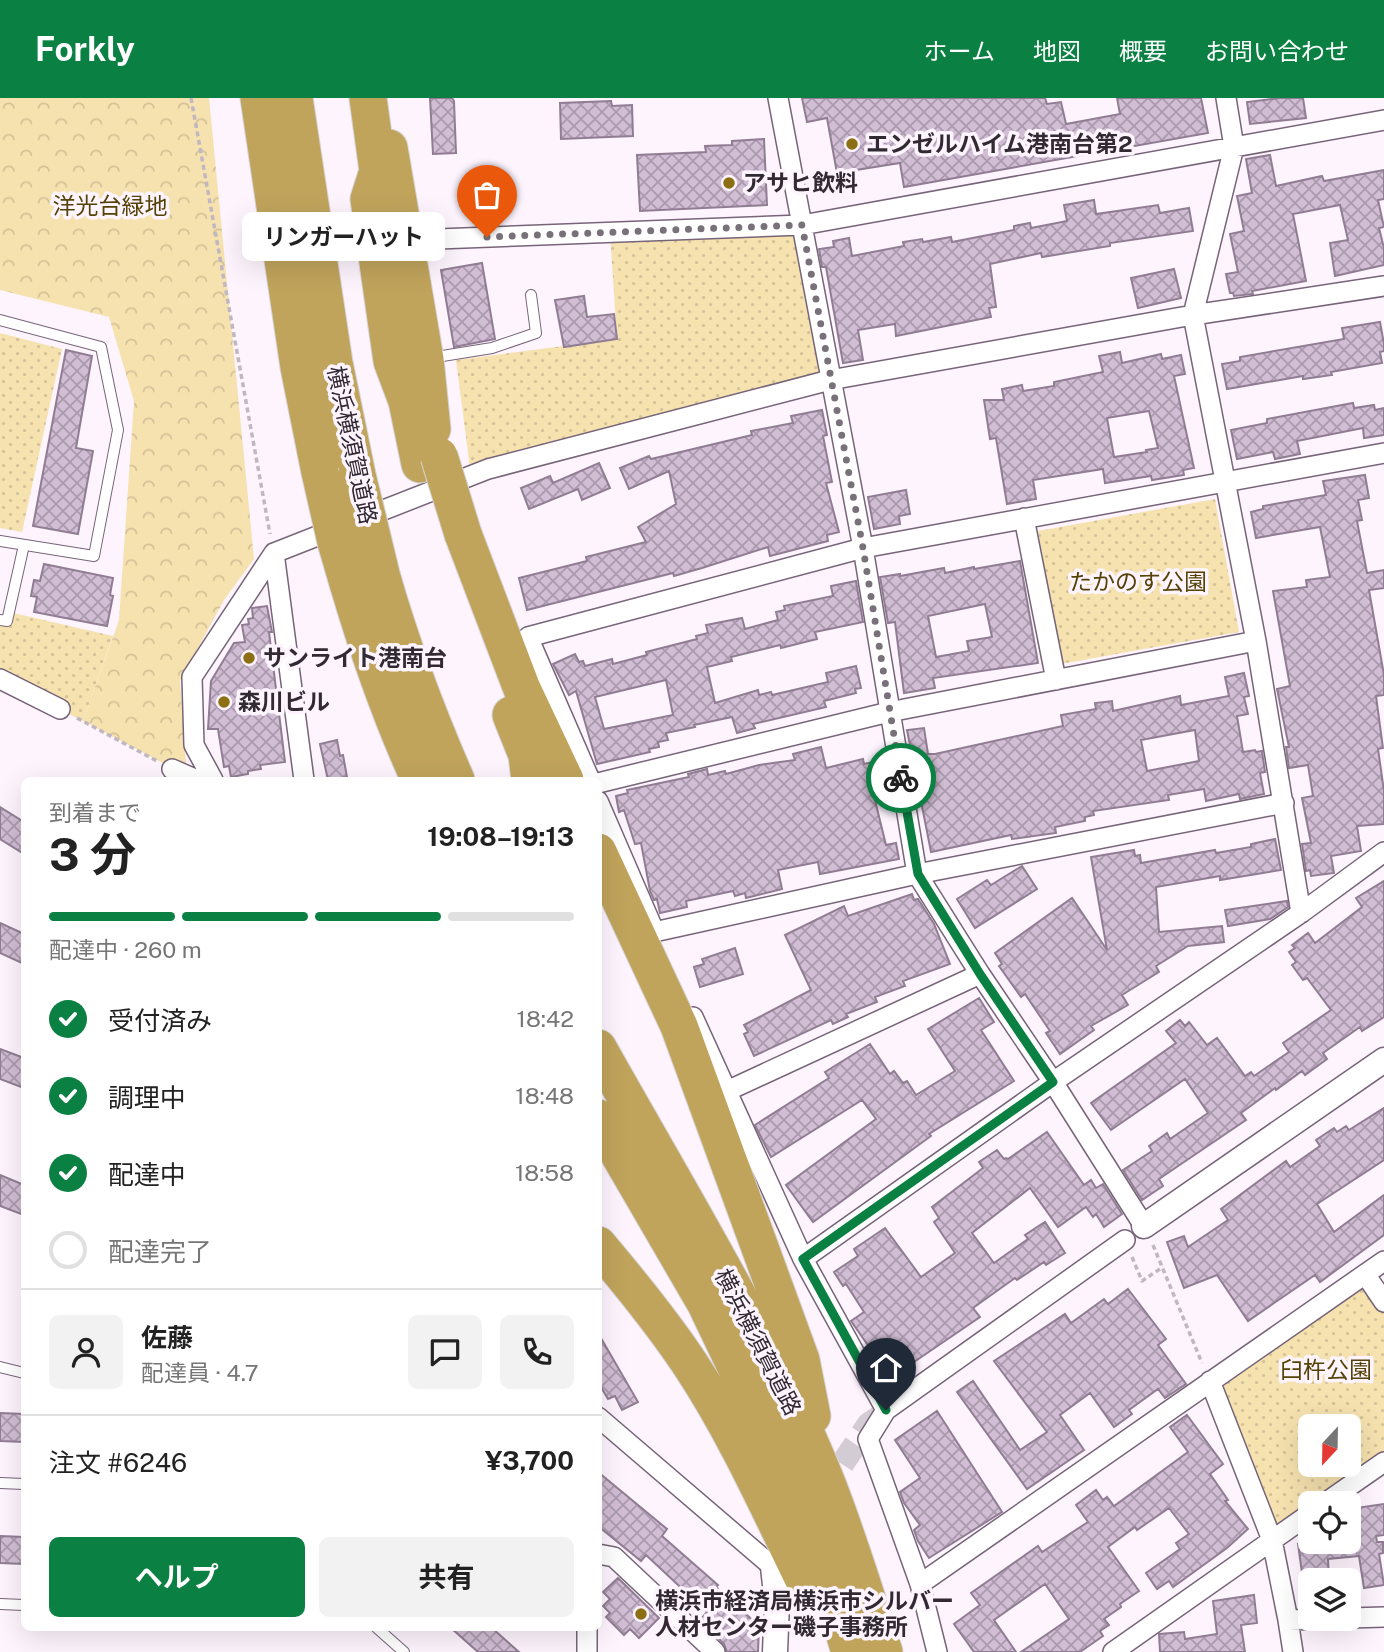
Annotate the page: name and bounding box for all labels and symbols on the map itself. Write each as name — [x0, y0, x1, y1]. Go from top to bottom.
place label: エンゼルハイム港南台第2 — [866, 130, 1133, 157]
marker: エンゼルハイム港南台第2 — [844, 136, 860, 152]
pin — [457, 165, 517, 237]
place label: アサヒ飲料 — [743, 169, 858, 196]
marker: アサヒ飲料 — [721, 175, 737, 191]
park label: 洋光台緑地 — [53, 192, 168, 219]
callout: リンガーハット — [242, 212, 445, 262]
street label: 横浜横須賀道路 — [323, 363, 382, 526]
park label: たかのす公園 — [1069, 568, 1207, 595]
place label: サンライト港南台 — [263, 644, 447, 671]
marker: サンライト港南台 — [241, 650, 257, 666]
place label: 森川ビル — [238, 688, 330, 715]
marker: 森川ビル — [216, 694, 232, 710]
courier — [866, 743, 936, 813]
street label: 横浜横須賀道路 — [710, 1264, 807, 1420]
pin — [856, 1338, 916, 1410]
park label: 臼杵公園 — [1280, 1356, 1372, 1383]
north arrow — [1298, 1414, 1362, 1477]
place label: 横浜市経済局横浜市シルバー 人材センター磯子事務所 — [655, 1587, 954, 1640]
marker: 横浜市経済局横浜市シルバー 人材センター磯子事務所 — [633, 1606, 649, 1622]

